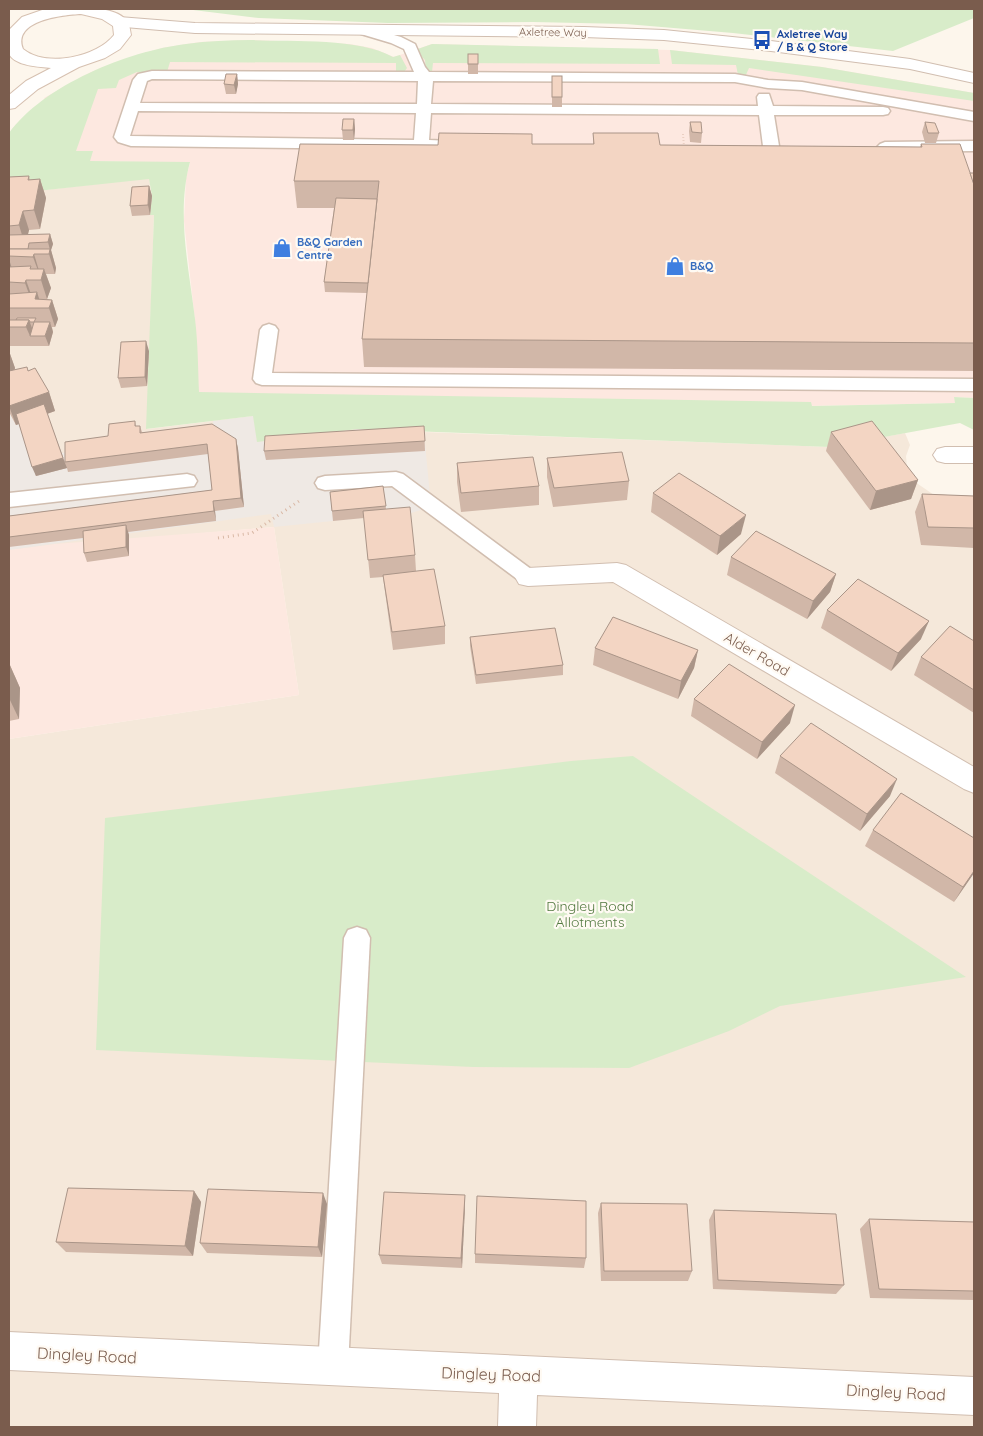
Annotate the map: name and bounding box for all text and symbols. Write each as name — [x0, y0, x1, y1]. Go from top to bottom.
street label: Axletree Way — [519, 24, 587, 40]
place label: Axletree Way / B & Q Store — [777, 27, 848, 54]
bus stop icon: Axletree Way / B & Q Store — [751, 29, 773, 51]
place label: B&Q Garden Centre — [297, 235, 363, 262]
shop icon: B&Q Garden Centre — [271, 237, 293, 259]
shop icon: B&Q — [664, 255, 686, 277]
place label: B&Q — [690, 259, 714, 273]
street label: Alder Road — [721, 628, 793, 680]
park label: Dingley Road Allotments — [546, 897, 634, 931]
street label: Dingley Road — [37, 1342, 137, 1368]
street label: Dingley Road — [441, 1362, 541, 1386]
street label: Dingley Road — [846, 1379, 946, 1405]

